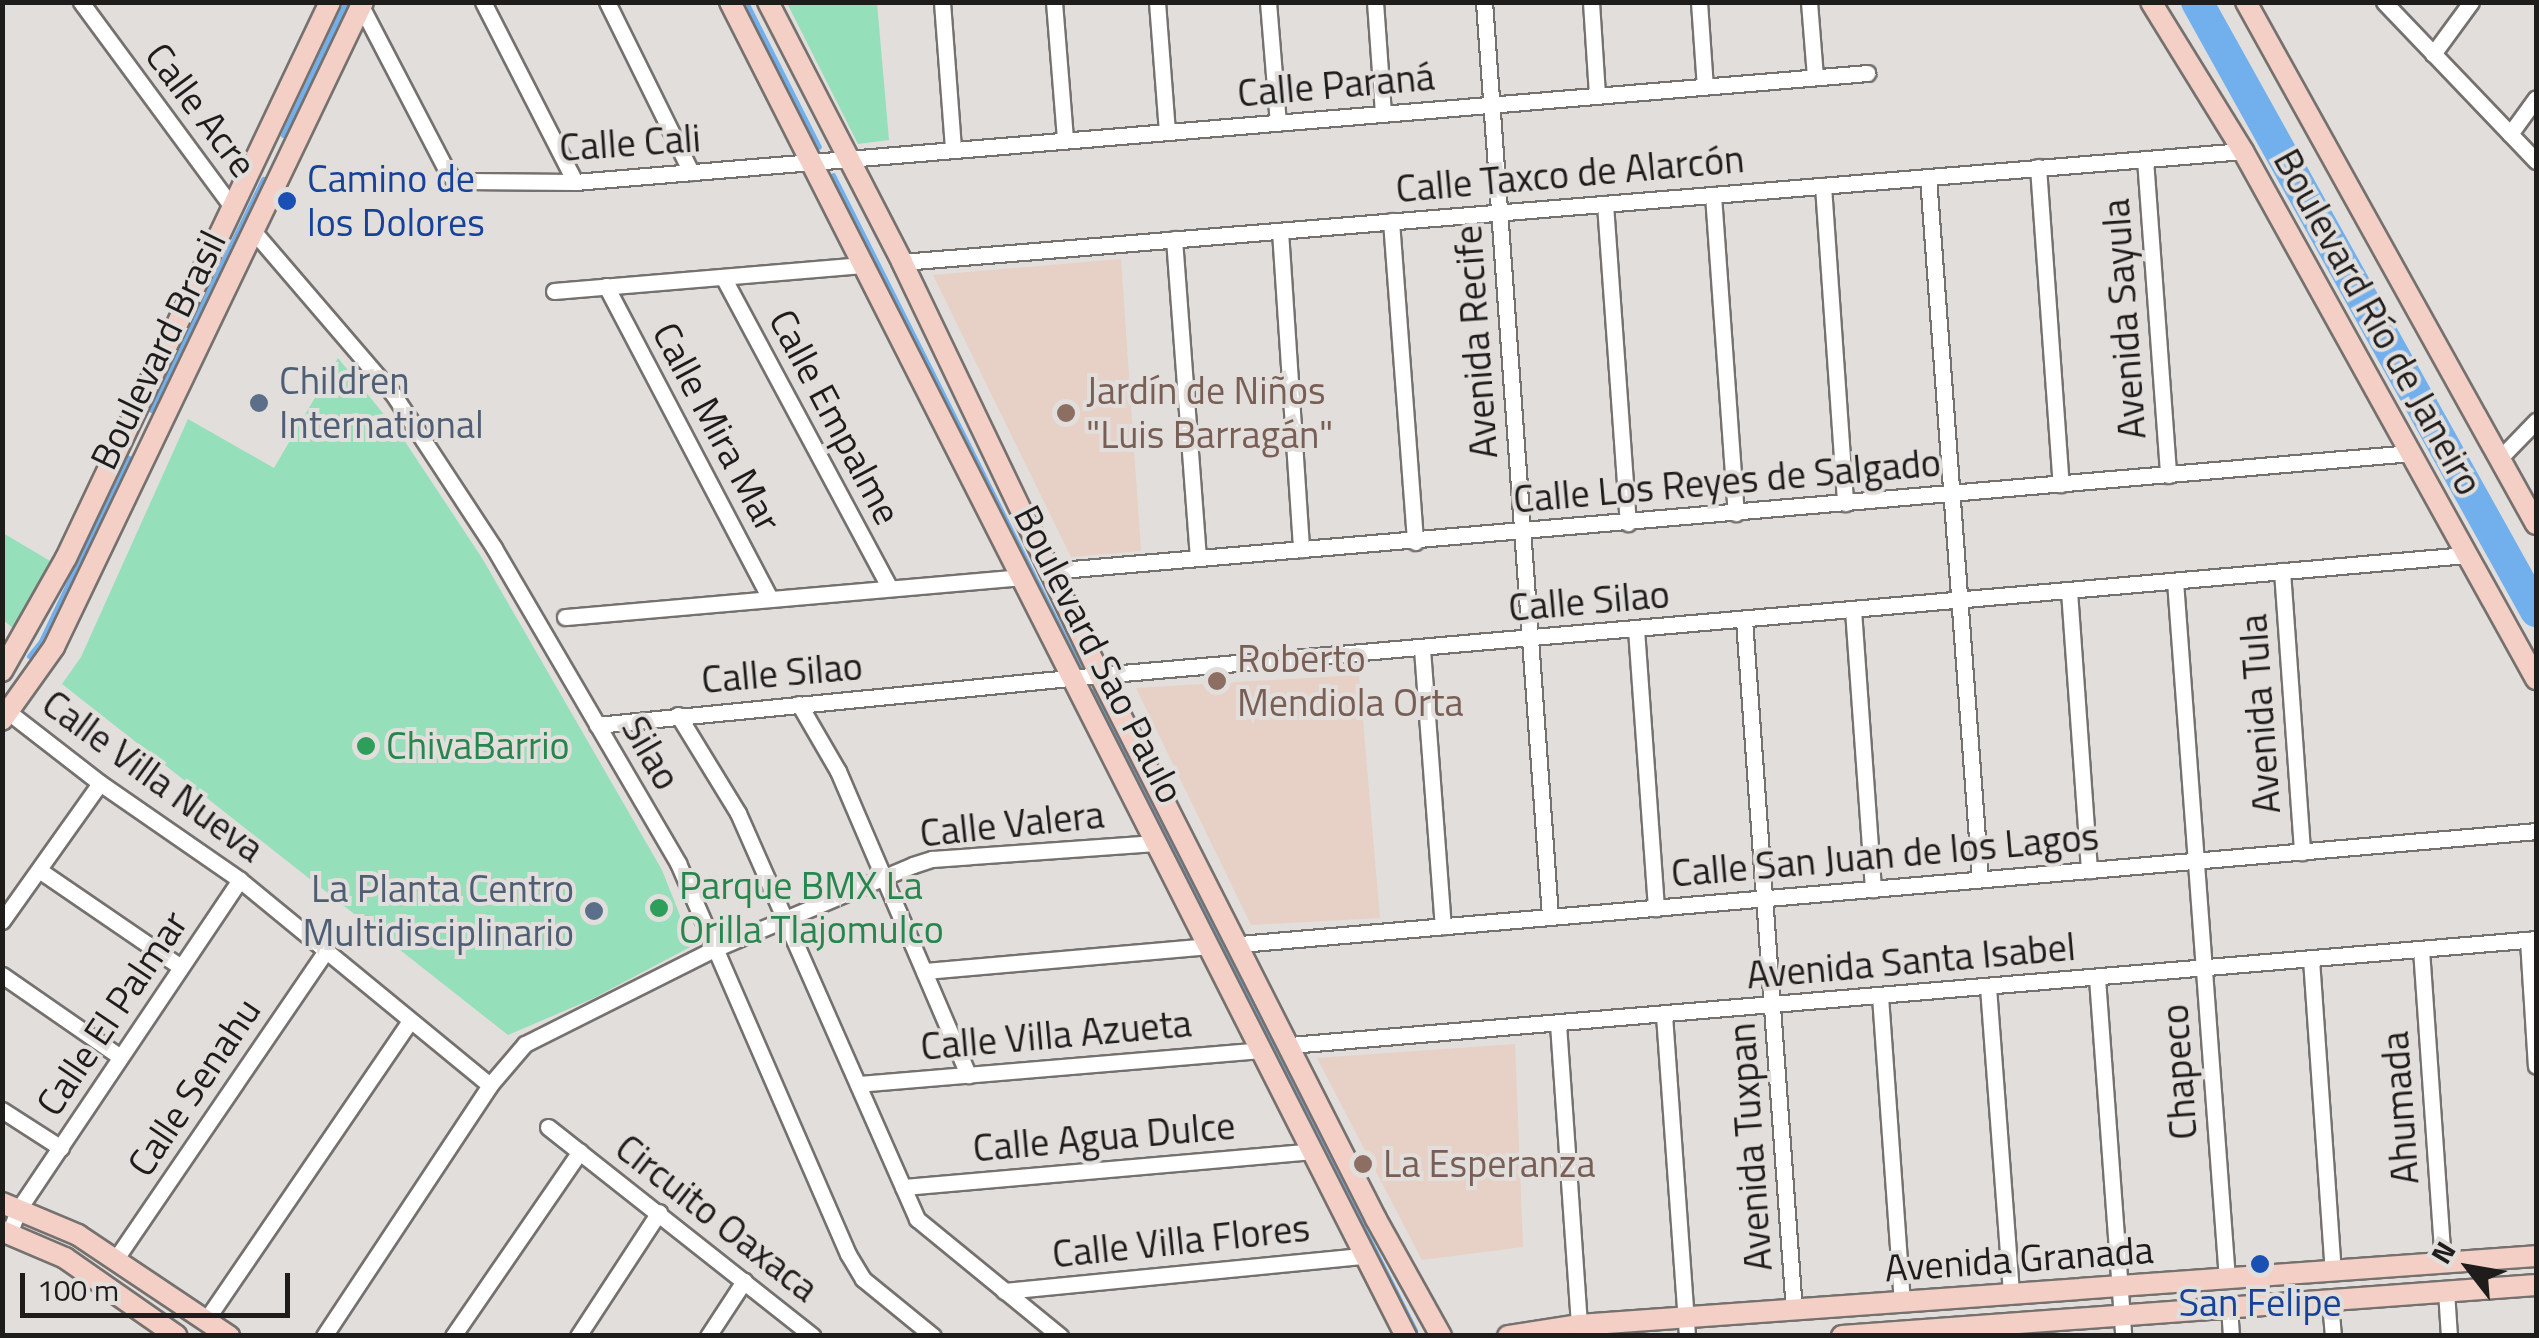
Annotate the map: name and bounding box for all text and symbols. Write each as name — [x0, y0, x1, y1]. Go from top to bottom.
street label: Calle Acre — [136, 34, 266, 186]
street label: Calle Paraná — [1235, 54, 1437, 116]
street label: Calle Cali — [558, 115, 702, 171]
street label: Calle Taxco de Alarcón — [1394, 136, 1746, 212]
street label: Boulevard Río de Janeiro — [2264, 141, 2492, 503]
place label: Camino de los Dolores — [307, 156, 485, 245]
marker: Camino de los Dolores — [276, 190, 298, 212]
street label: Avenida Sayula — [2093, 197, 2155, 441]
street label: Boulevard Brasil — [81, 223, 235, 477]
street label: Avenida Recife — [1445, 224, 1507, 460]
street label: Calle Empalme — [759, 302, 911, 532]
street label: Calle Mira Mar — [643, 315, 791, 539]
place label: Children International — [279, 358, 484, 448]
place label: Jardín de Niños "Luis Barragán" — [1086, 368, 1333, 458]
marker: Children International — [248, 392, 270, 414]
marker: Jardín de Niños "Luis Barragán" — [1055, 402, 1077, 424]
street label: Calle Los Reyes de Salgado — [1511, 440, 1943, 522]
street label: Boulevard Sao Paulo — [1004, 498, 1194, 810]
street label: Calle Silao — [1507, 571, 1671, 631]
street label: Avenida Tula — [2230, 613, 2290, 815]
place label: Roberto Mendiola Orta — [1237, 636, 1464, 726]
street label: Calle Silao — [700, 643, 864, 703]
marker: Roberto Mendiola Orta — [1206, 670, 1228, 692]
street label: Calle Villa Nueva — [34, 681, 272, 871]
street label: Silao — [612, 708, 690, 798]
place label: ChivaBarrio — [386, 723, 570, 769]
marker: ChivaBarrio — [355, 735, 377, 757]
street label: Calle Valera — [918, 792, 1106, 856]
street label: Calle San Juan de los Lagos — [1669, 814, 2101, 896]
place label: Parque BMX La Orilla Tlajomulco — [679, 863, 944, 952]
place label: La Planta Centro Multidisciplinario — [302, 866, 574, 956]
marker: Parque BMX La Orilla Tlajomulco — [648, 897, 670, 919]
marker: La Planta Centro Multidisciplinario — [583, 900, 605, 922]
street label: Calle El Palmar — [27, 902, 197, 1124]
street label: Avenida Santa Isabel — [1745, 924, 2077, 998]
street label: Calle Senahu — [118, 989, 270, 1185]
street label: Calle Villa Azueta — [919, 1000, 1193, 1070]
street label: Chapeco — [2152, 1003, 2206, 1141]
street label: Avenida Tuxpan — [1719, 1021, 1781, 1273]
street label: Ahumada — [2372, 1030, 2428, 1186]
street label: Calle Agua Dulce — [971, 1103, 1237, 1171]
street label: Circuito Oaxaca — [607, 1125, 827, 1311]
place label: La Esperanza — [1383, 1141, 1595, 1187]
marker: La Esperanza — [1352, 1153, 1374, 1175]
street label: Calle Villa Flores — [1050, 1205, 1312, 1277]
north arrow — [2419, 1218, 2519, 1318]
street label: Avenida Granada — [1883, 1227, 2155, 1291]
text: N — [2419, 1233, 2466, 1272]
scale bar — [25, 1253, 295, 1315]
marker: San Felipe — [2249, 1253, 2271, 1275]
text: 100 m — [37, 1267, 119, 1313]
place label: San Felipe — [2178, 1280, 2342, 1326]

